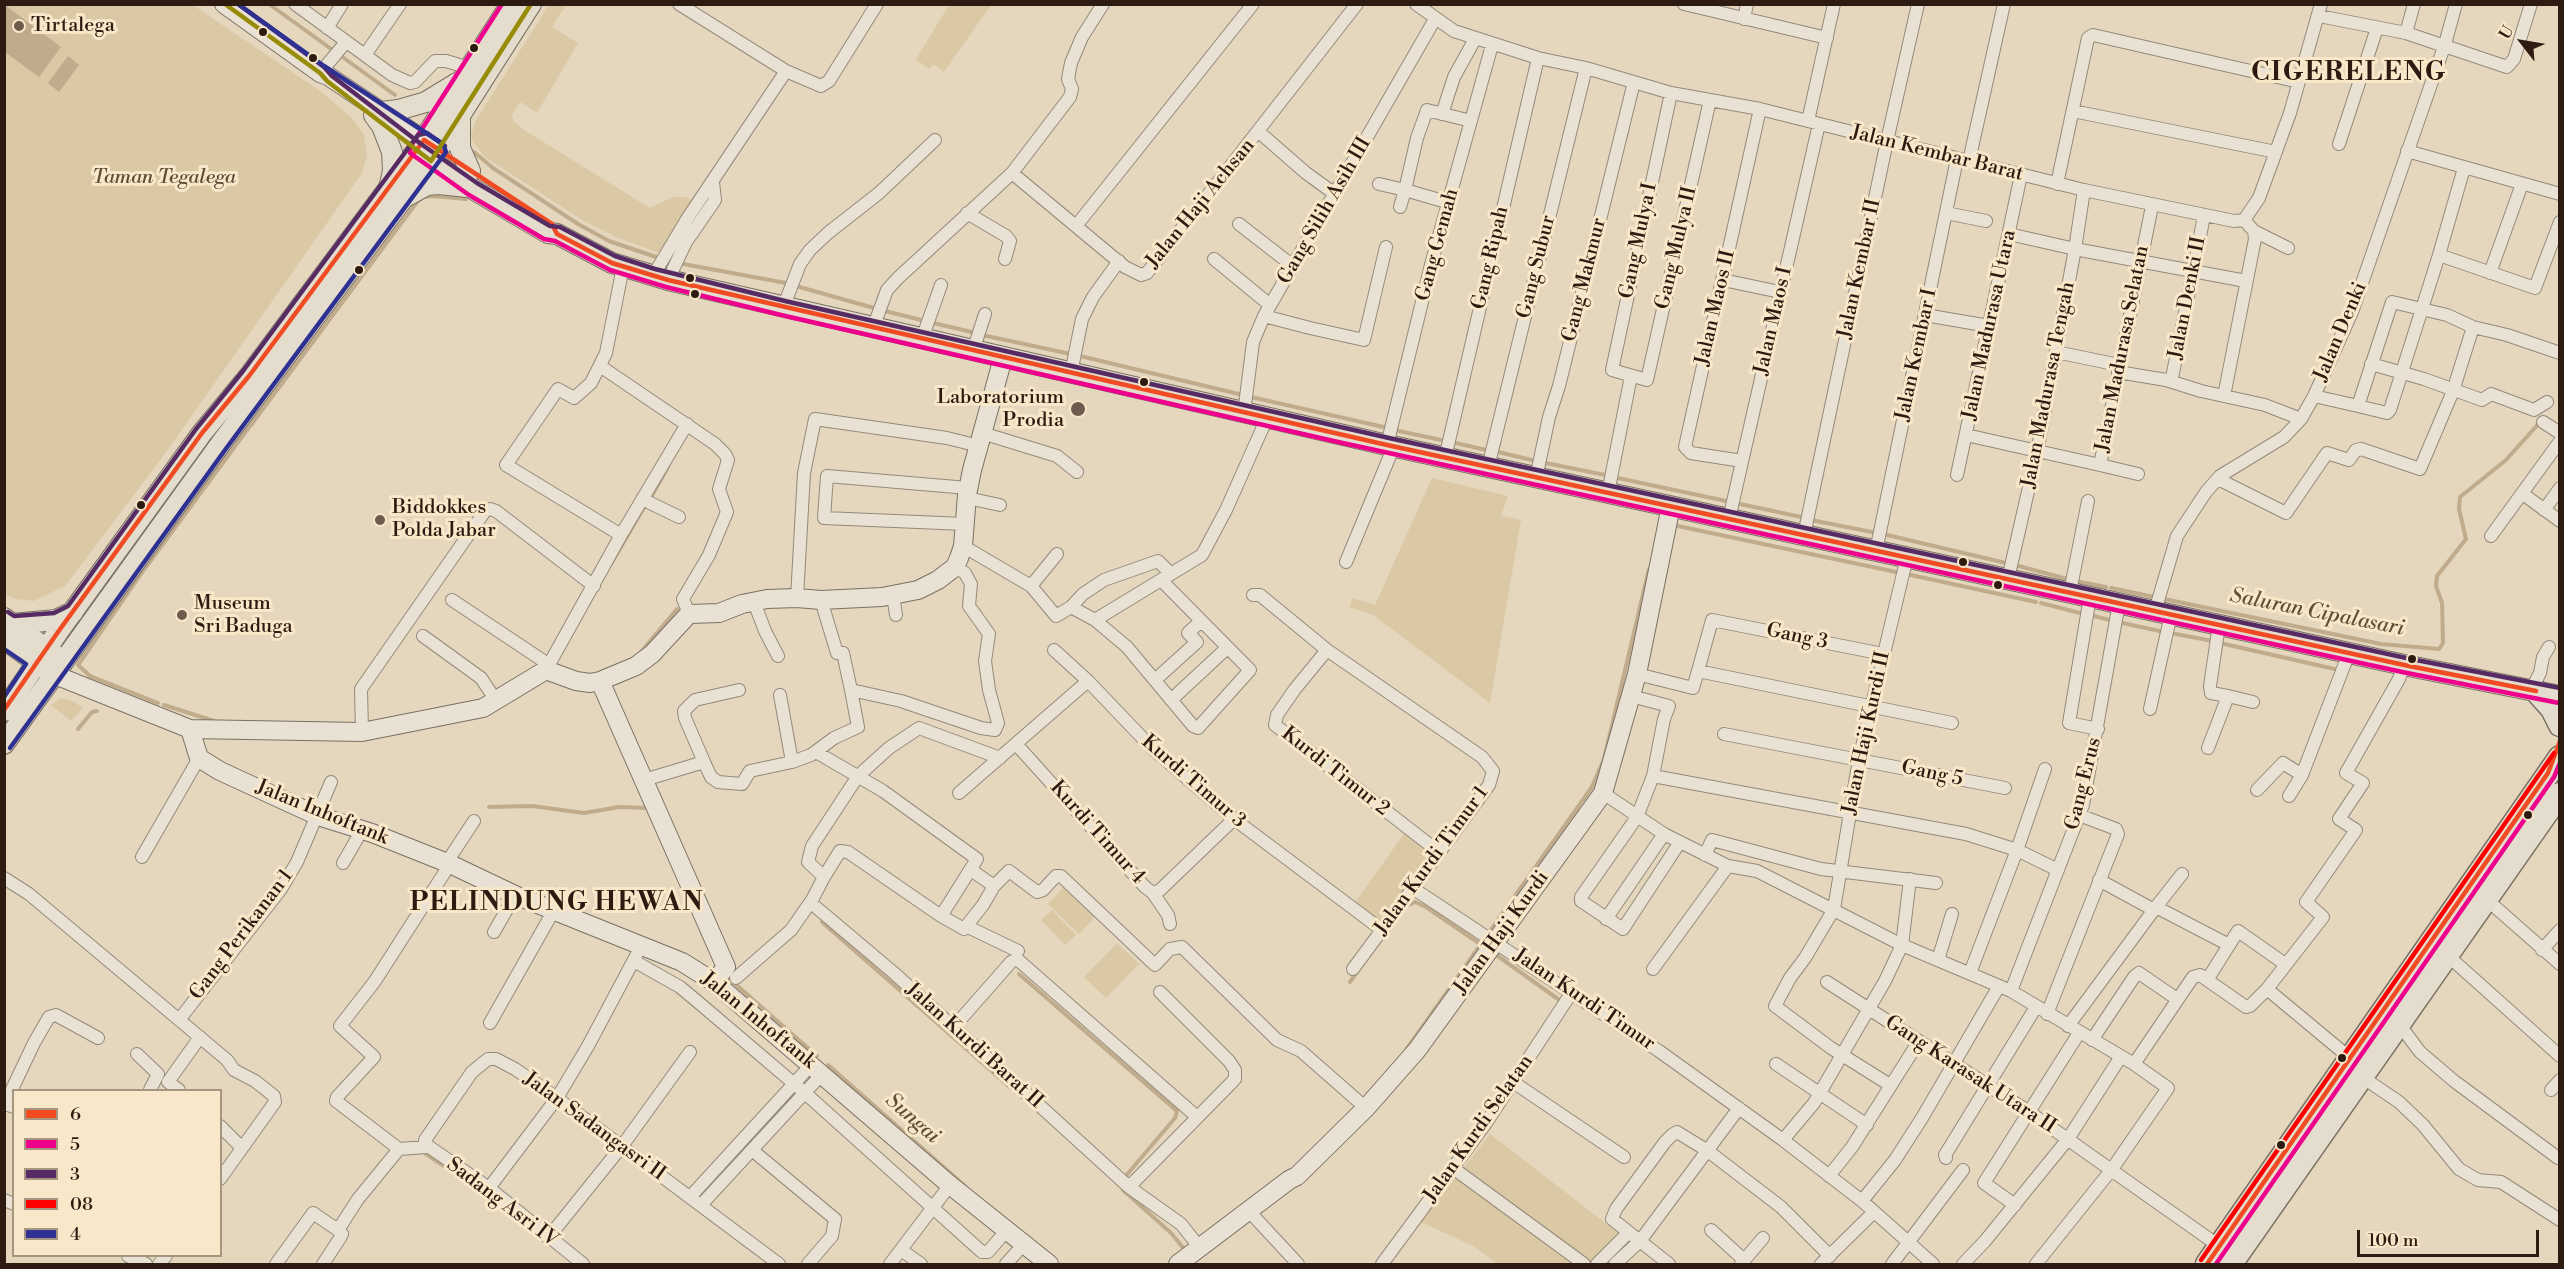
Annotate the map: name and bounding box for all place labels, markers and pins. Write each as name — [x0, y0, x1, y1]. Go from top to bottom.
place label: Tirtalega — [31, 14, 115, 38]
marker: Tirtalega — [12, 19, 26, 33]
unlabelled marker — [257, 26, 269, 38]
unlabelled marker — [468, 42, 480, 54]
unlabelled marker — [307, 52, 319, 64]
unlabelled marker — [353, 264, 365, 276]
unlabelled marker — [684, 272, 696, 284]
unlabelled marker — [689, 288, 701, 300]
unlabelled marker — [1138, 376, 1150, 388]
place label: Laboratorium Prodia — [937, 386, 1064, 433]
marker: Laboratorium Prodia — [1069, 400, 1087, 418]
place label: Biddokkes Polda Jabar — [392, 496, 496, 543]
unlabelled marker — [135, 499, 147, 511]
marker: Biddokkes Polda Jabar — [373, 513, 387, 527]
unlabelled marker — [1957, 556, 1969, 568]
unlabelled marker — [1992, 579, 2004, 591]
place label: Museum Sri Baduga — [194, 592, 293, 639]
marker: Museum Sri Baduga — [175, 608, 189, 622]
unlabelled marker — [2406, 653, 2418, 665]
unlabelled marker — [2522, 809, 2534, 821]
unlabelled marker — [2336, 1052, 2348, 1064]
unlabelled marker — [2275, 1139, 2287, 1151]

